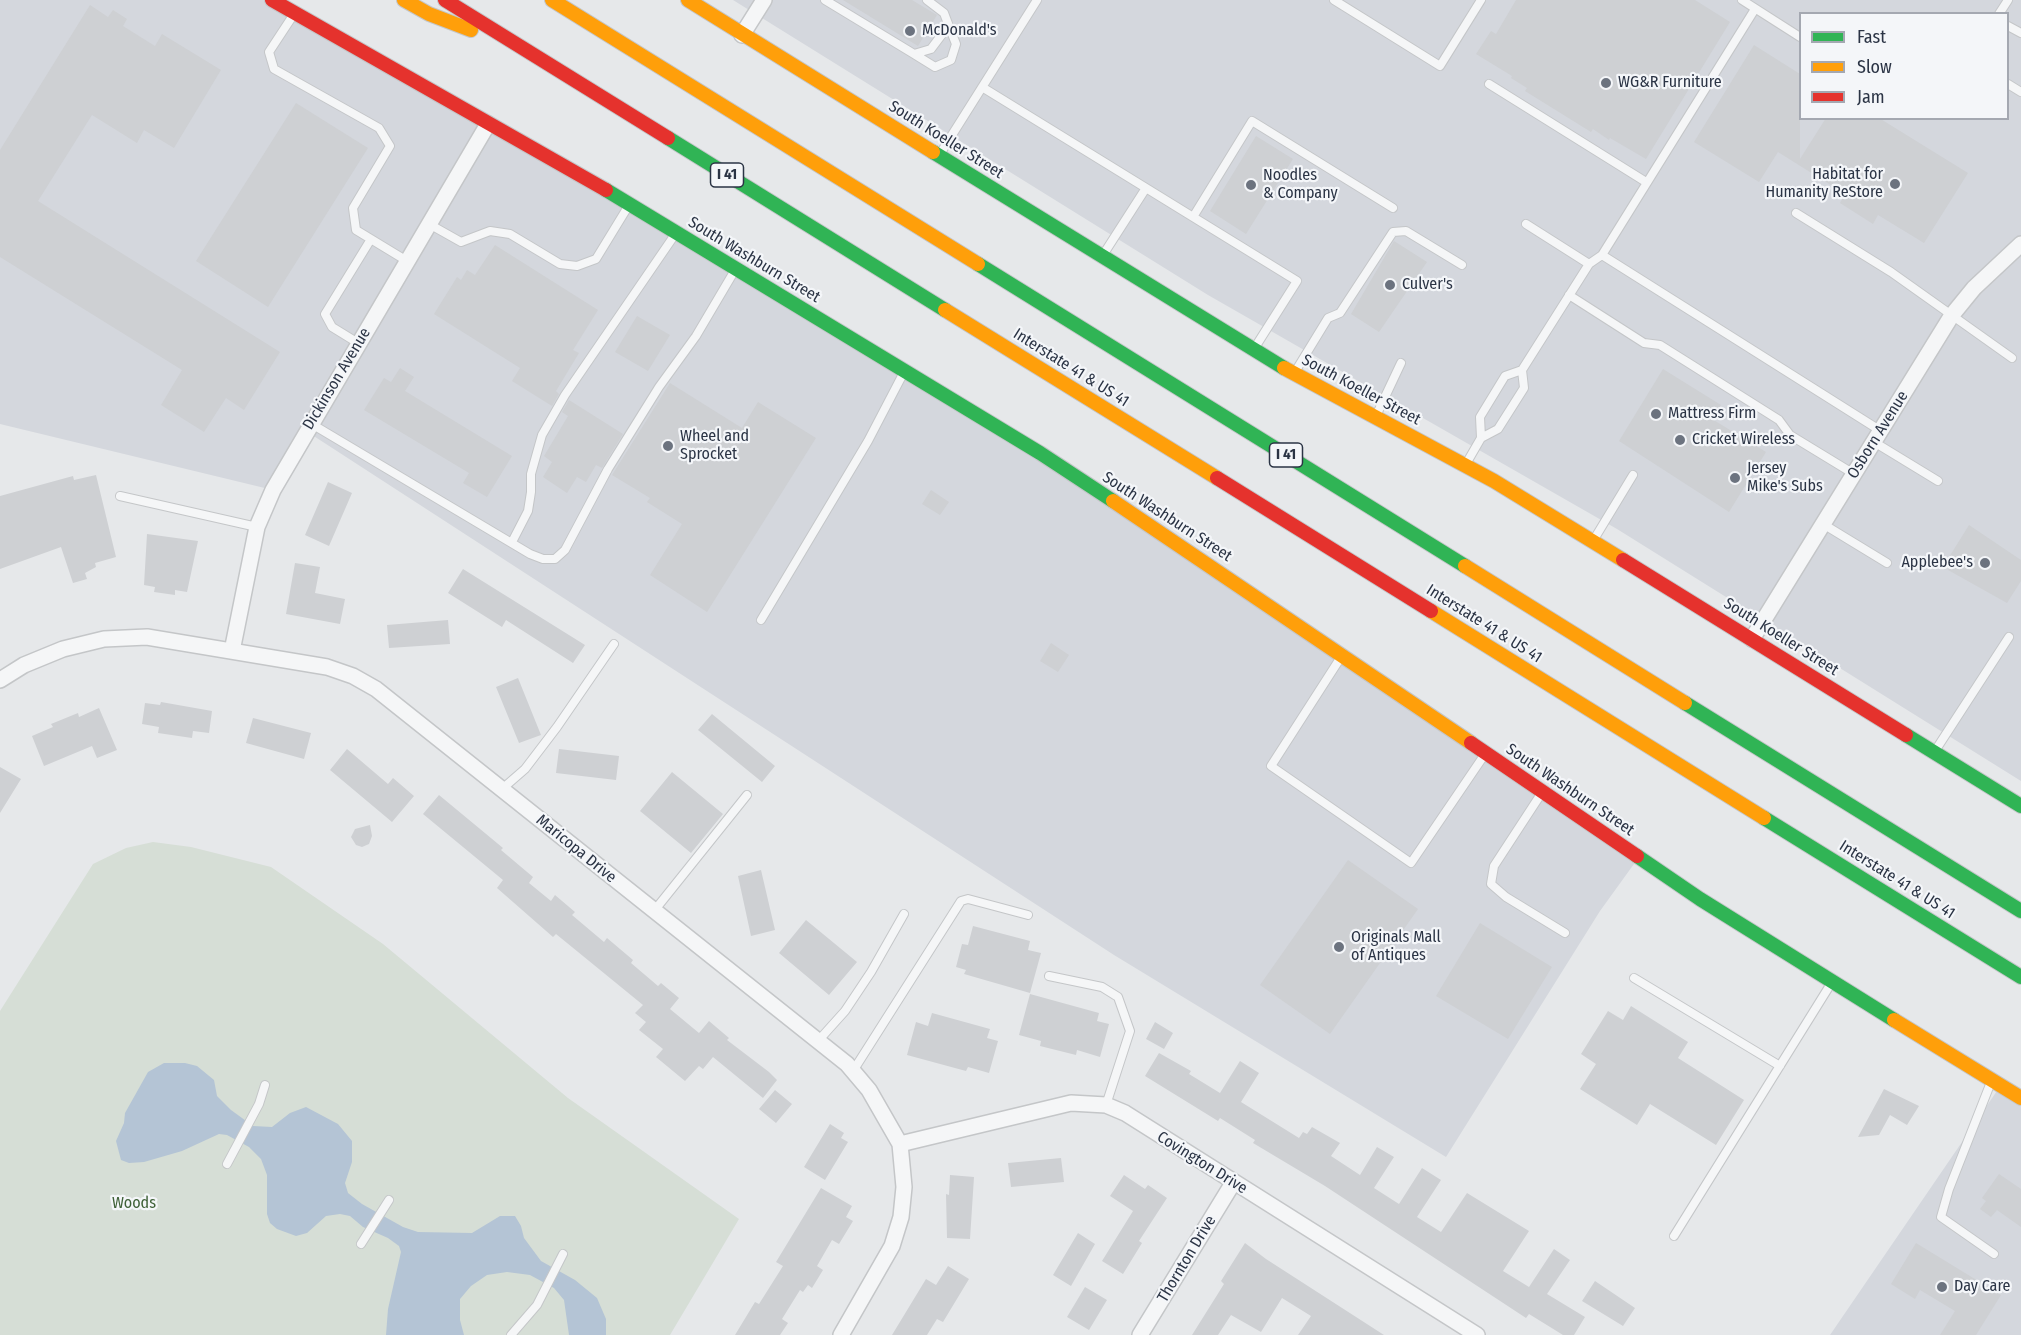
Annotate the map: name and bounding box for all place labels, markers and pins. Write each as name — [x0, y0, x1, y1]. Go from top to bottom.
place label: McDonald's — [922, 21, 997, 41]
marker: McDonald's — [903, 24, 917, 38]
place label: WG&R Furniture — [1618, 73, 1722, 93]
marker: WG&R Furniture — [1599, 76, 1613, 90]
place label: Habitat for Humanity ReStore — [1765, 165, 1883, 203]
place label: Noodles & Company — [1263, 166, 1338, 204]
marker: Habitat for Humanity ReStore — [1888, 177, 1902, 191]
marker: Noodles & Company — [1244, 178, 1258, 192]
place label: Culver's — [1402, 275, 1453, 295]
marker: Culver's — [1383, 278, 1397, 292]
place label: Mattress Firm — [1668, 404, 1756, 424]
marker: Mattress Firm — [1649, 407, 1663, 421]
place label: Wheel and Sprocket — [680, 427, 749, 465]
place label: Cricket Wireless — [1692, 430, 1795, 450]
marker: Cricket Wireless — [1673, 433, 1687, 447]
marker: Wheel and Sprocket — [661, 439, 675, 453]
place label: Jersey Mike's Subs — [1747, 459, 1823, 497]
marker: Jersey Mike's Subs — [1728, 471, 1742, 485]
place label: Applebee's — [1901, 553, 1973, 573]
marker: Applebee's — [1978, 556, 1992, 570]
place label: Originals Mall of Antiques — [1351, 928, 1441, 966]
marker: Originals Mall of Antiques — [1332, 940, 1346, 954]
place label: Day Care — [1954, 1277, 2010, 1297]
marker: Day Care — [1935, 1280, 1949, 1294]

